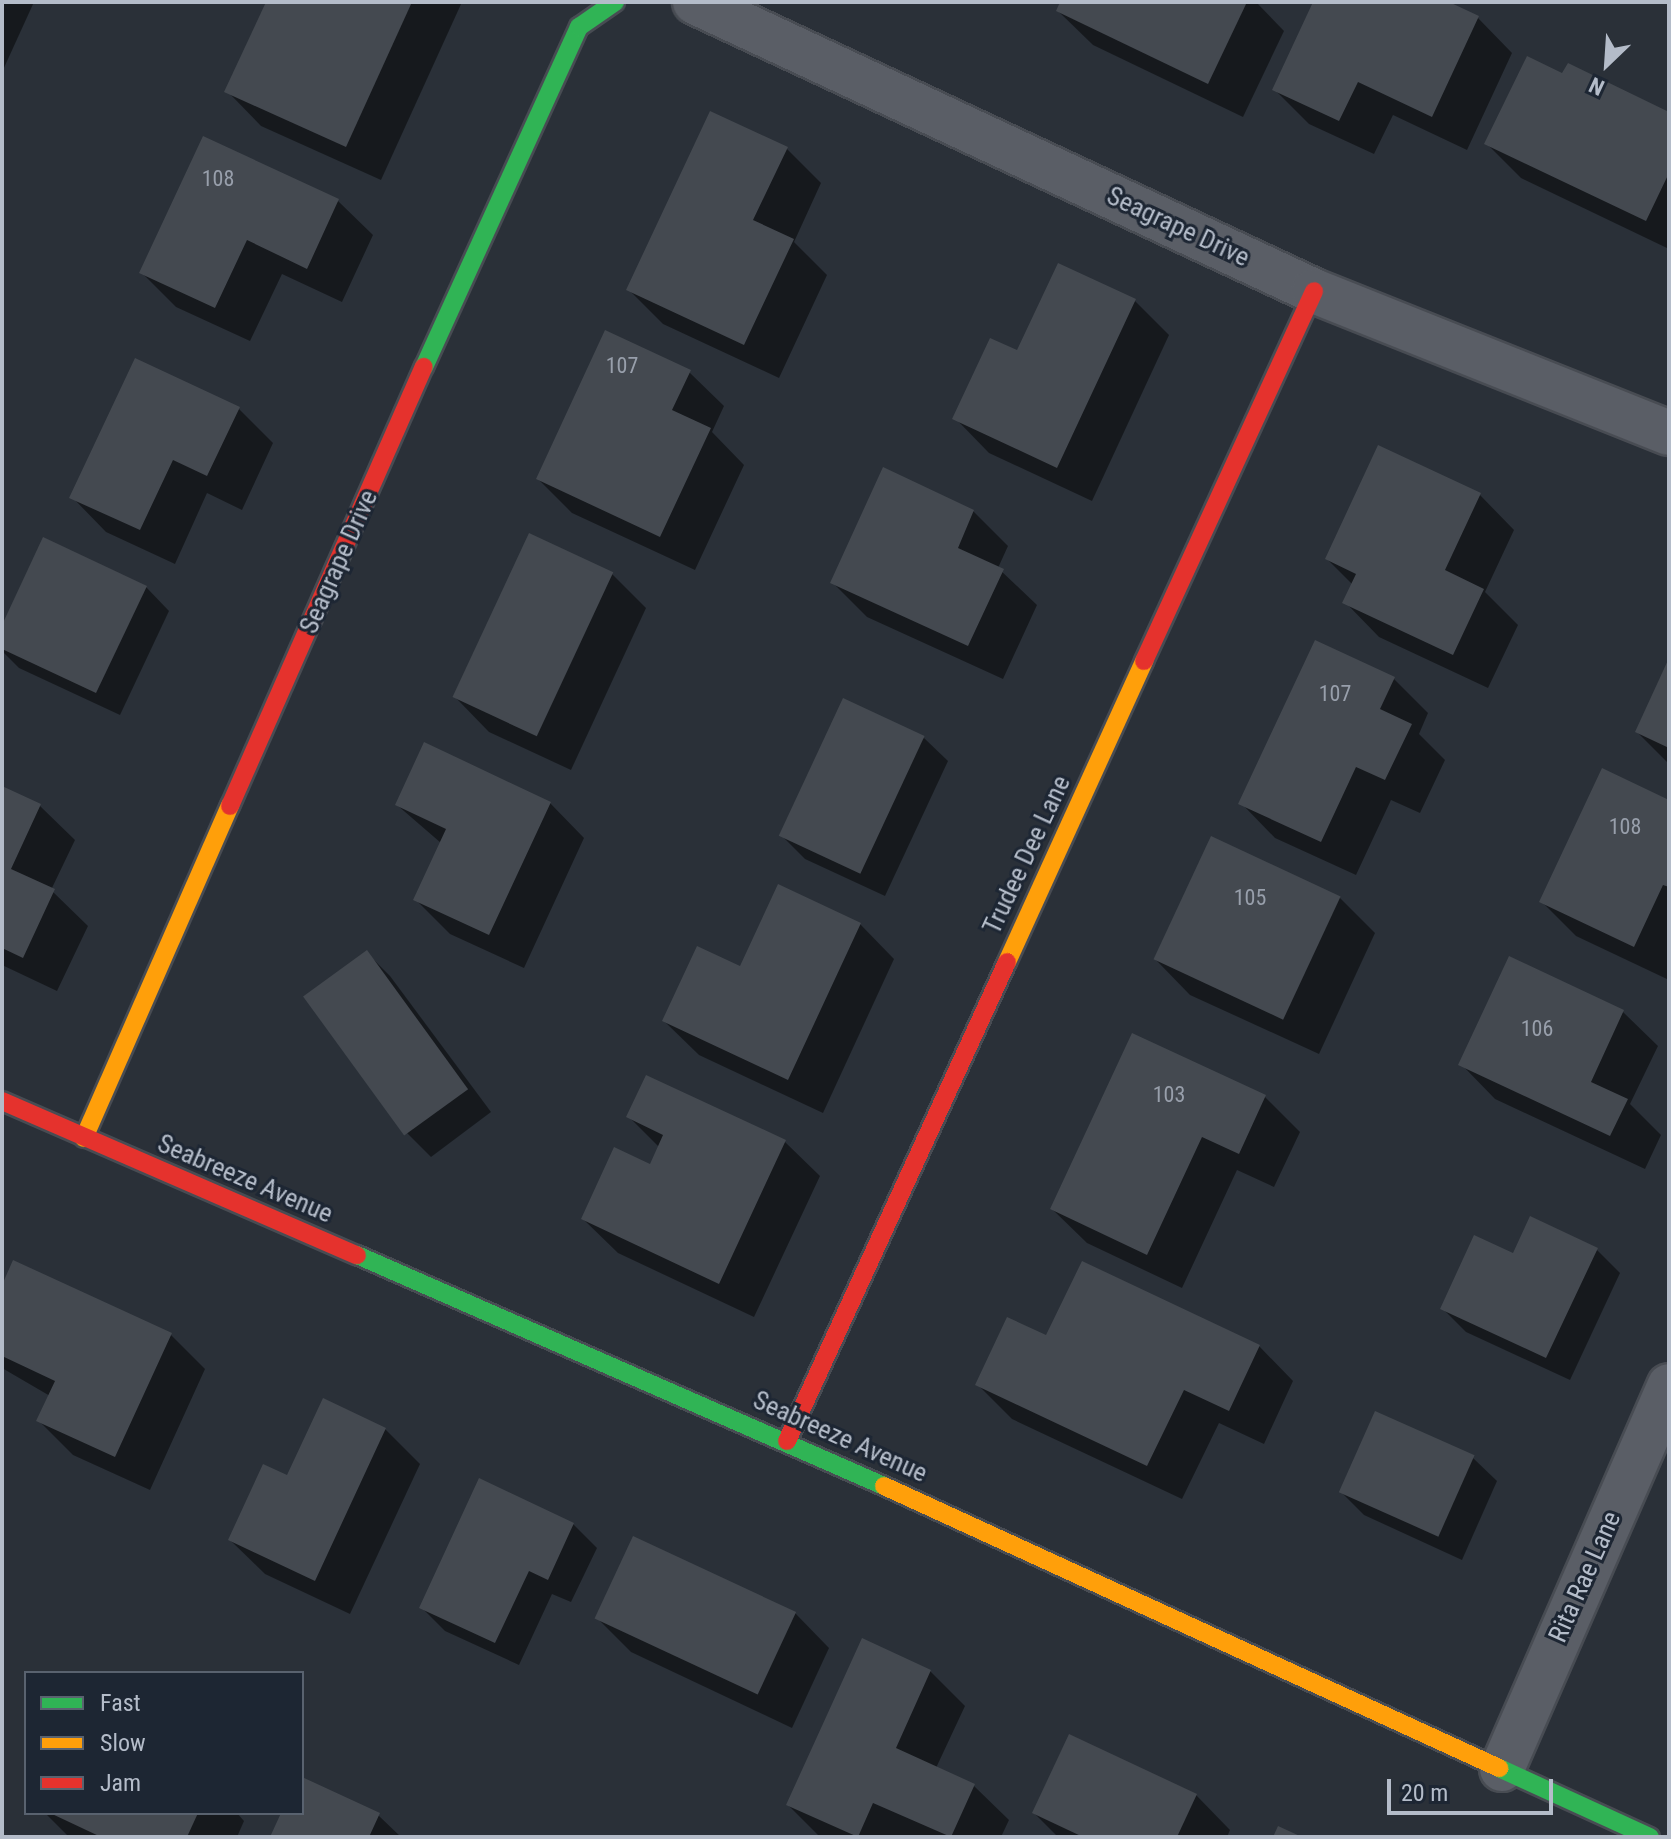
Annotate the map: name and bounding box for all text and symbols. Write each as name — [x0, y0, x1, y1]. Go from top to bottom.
north arrow — [1567, 24, 1647, 104]
text: N — [1585, 72, 1608, 100]
house number: 108 — [202, 166, 234, 192]
street label: Seagrape Drive — [1102, 180, 1254, 274]
house number: 107 — [606, 353, 638, 379]
street label: Seagrape Drive — [293, 485, 385, 639]
house number: 107 — [1319, 681, 1351, 707]
street label: Trudee Dee Lane — [977, 771, 1077, 939]
house number: 108 — [1609, 814, 1641, 840]
house number: 105 — [1234, 885, 1266, 911]
house number: 106 — [1521, 1016, 1553, 1042]
house number: 103 — [1153, 1082, 1185, 1108]
street label: Seabreeze Avenue — [153, 1128, 337, 1230]
street label: Seabreeze Avenue — [748, 1385, 932, 1489]
street label: Rita Rae Lane — [1542, 1507, 1628, 1647]
legend — [24, 1671, 304, 1815]
text: Fast — [100, 1689, 141, 1717]
text: Slow — [100, 1729, 146, 1757]
scale bar — [1391, 1763, 1557, 1813]
text: Jam — [100, 1769, 141, 1797]
text: 20 m — [1401, 1779, 1448, 1807]

